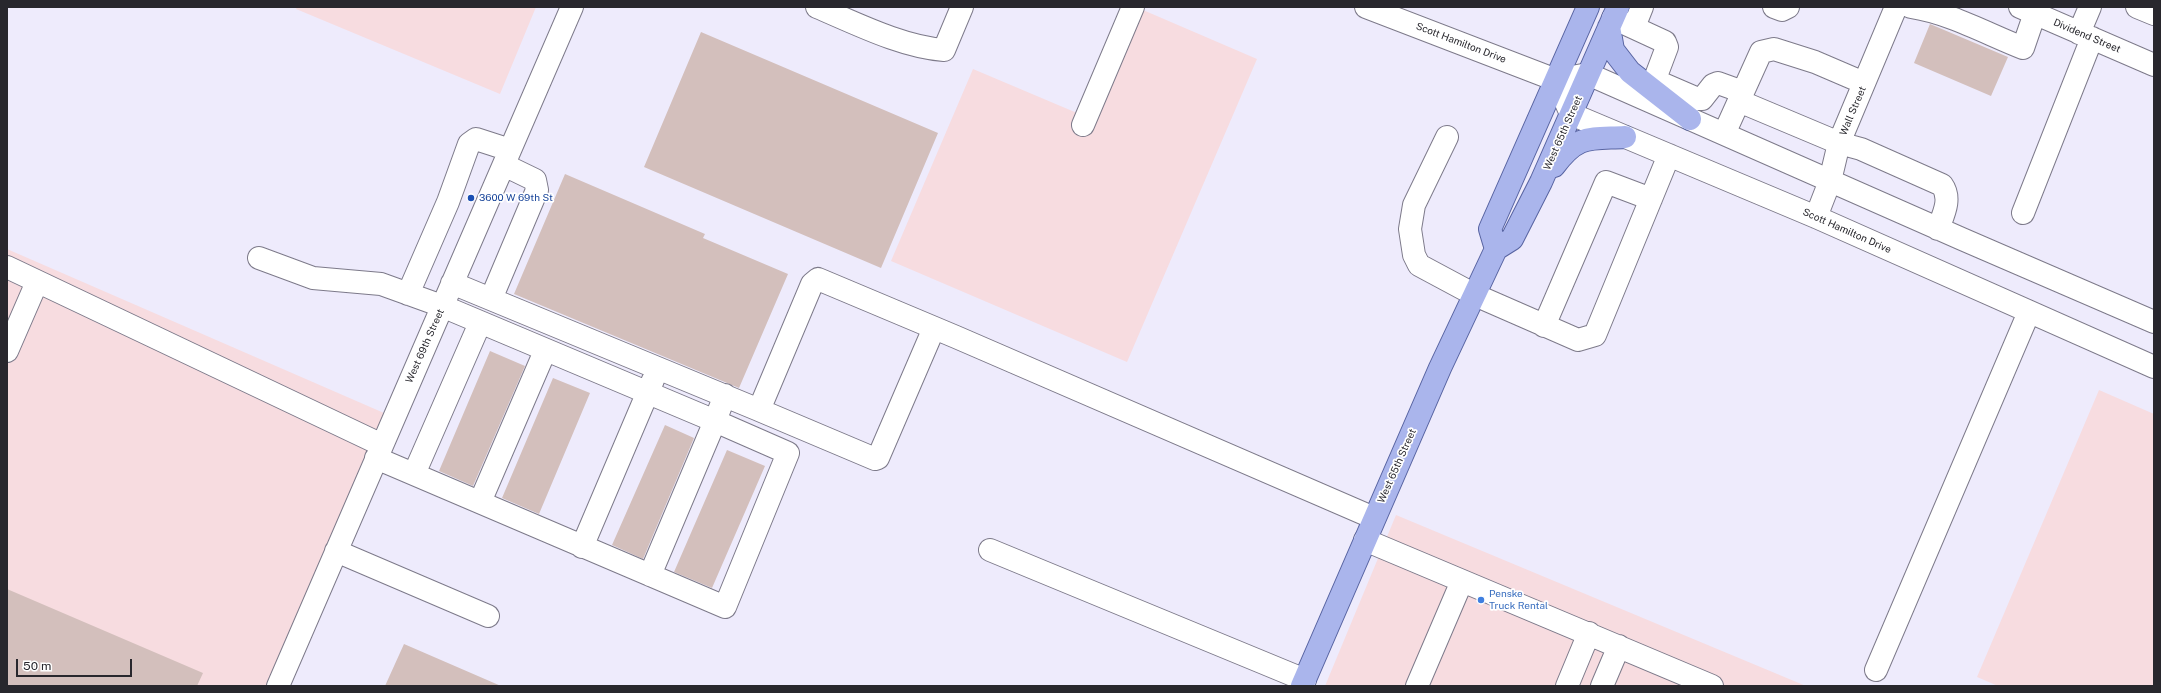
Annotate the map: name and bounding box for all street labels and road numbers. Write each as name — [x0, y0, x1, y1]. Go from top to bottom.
street label: Dividend Street — [2052, 16, 2122, 56]
street label: Scott Hamilton Drive — [1414, 20, 1508, 66]
street label: Wall Street — [1837, 85, 1869, 137]
street label: West 65th Street — [1541, 94, 1585, 172]
street label: Scott Hamilton Drive — [1801, 206, 1893, 256]
street label: West 69th Street — [403, 307, 447, 385]
street label: West 65th Street — [1375, 427, 1419, 505]

